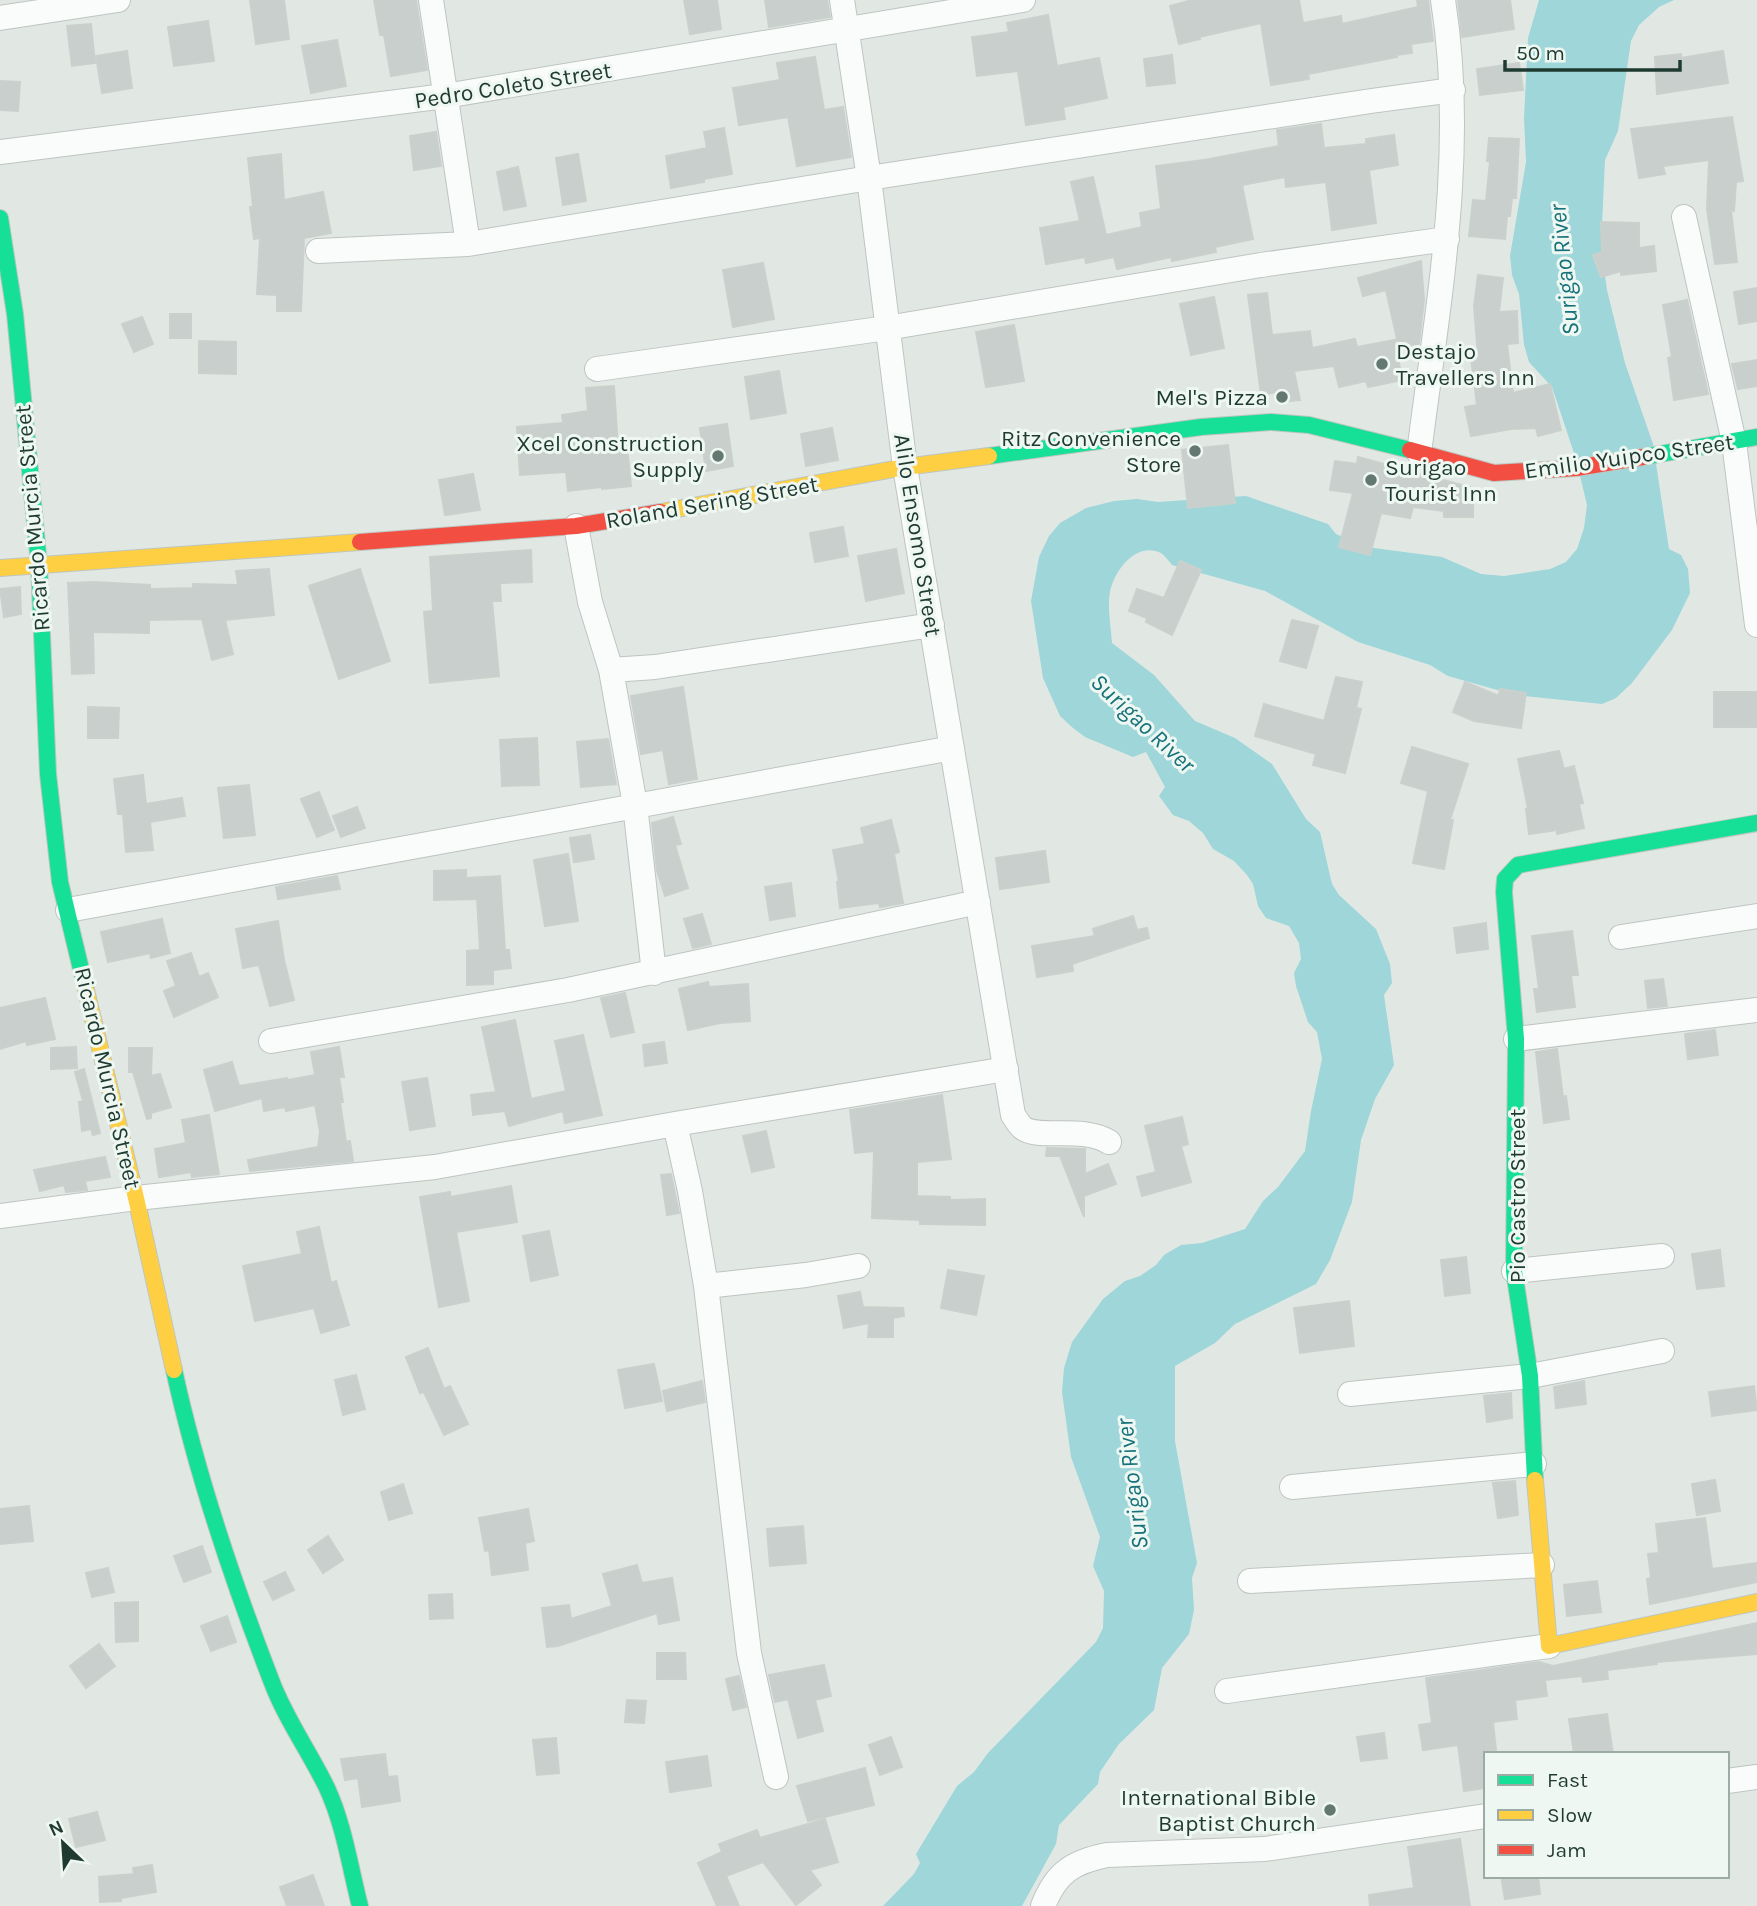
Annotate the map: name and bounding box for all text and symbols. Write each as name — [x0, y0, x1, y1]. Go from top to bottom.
scale bar — [1505, 28, 1680, 72]
text: 50 m — [1516, 41, 1565, 65]
street label: Pedro Coleto Street — [413, 57, 614, 114]
water label: Surigao River — [1543, 202, 1585, 337]
place label: Destajo Travellers Inn — [1396, 338, 1535, 391]
marker: Destajo Travellers Inn — [1374, 356, 1390, 372]
place label: Mel's Pizza — [1156, 384, 1268, 411]
marker: Mel's Pizza — [1274, 389, 1290, 405]
street label: Ricardo Murcia Street — [9, 403, 56, 632]
place label: Ritz Convenience Store — [1001, 425, 1181, 478]
street label: Emilio Yuipco Street — [1523, 428, 1736, 485]
place label: Xcel Construction Supply — [516, 430, 704, 483]
street label: Alilo Ensomo Street — [888, 432, 947, 639]
marker: Ritz Convenience Store — [1187, 443, 1203, 459]
marker: Xcel Construction Supply — [710, 448, 726, 464]
place label: Surigao Tourist Inn — [1385, 454, 1497, 507]
street label: Roland Sering Street — [604, 470, 821, 534]
marker: Surigao Tourist Inn — [1363, 472, 1379, 488]
water label: Surigao River — [1085, 668, 1201, 779]
street label: Ricardo Murcia Street — [69, 964, 146, 1192]
street label: Pio Castro Street — [1504, 1108, 1531, 1283]
water label: Surigao River — [1110, 1416, 1154, 1551]
legend — [1484, 1752, 1729, 1878]
text: Fast — [1547, 1768, 1588, 1792]
place label: International Bible Baptist Church — [1121, 1784, 1316, 1837]
marker: International Bible Baptist Church — [1322, 1802, 1338, 1818]
text: Slow — [1547, 1803, 1592, 1827]
north arrow — [28, 1808, 98, 1878]
text: N — [45, 1816, 67, 1841]
text: Jam — [1547, 1838, 1587, 1862]

